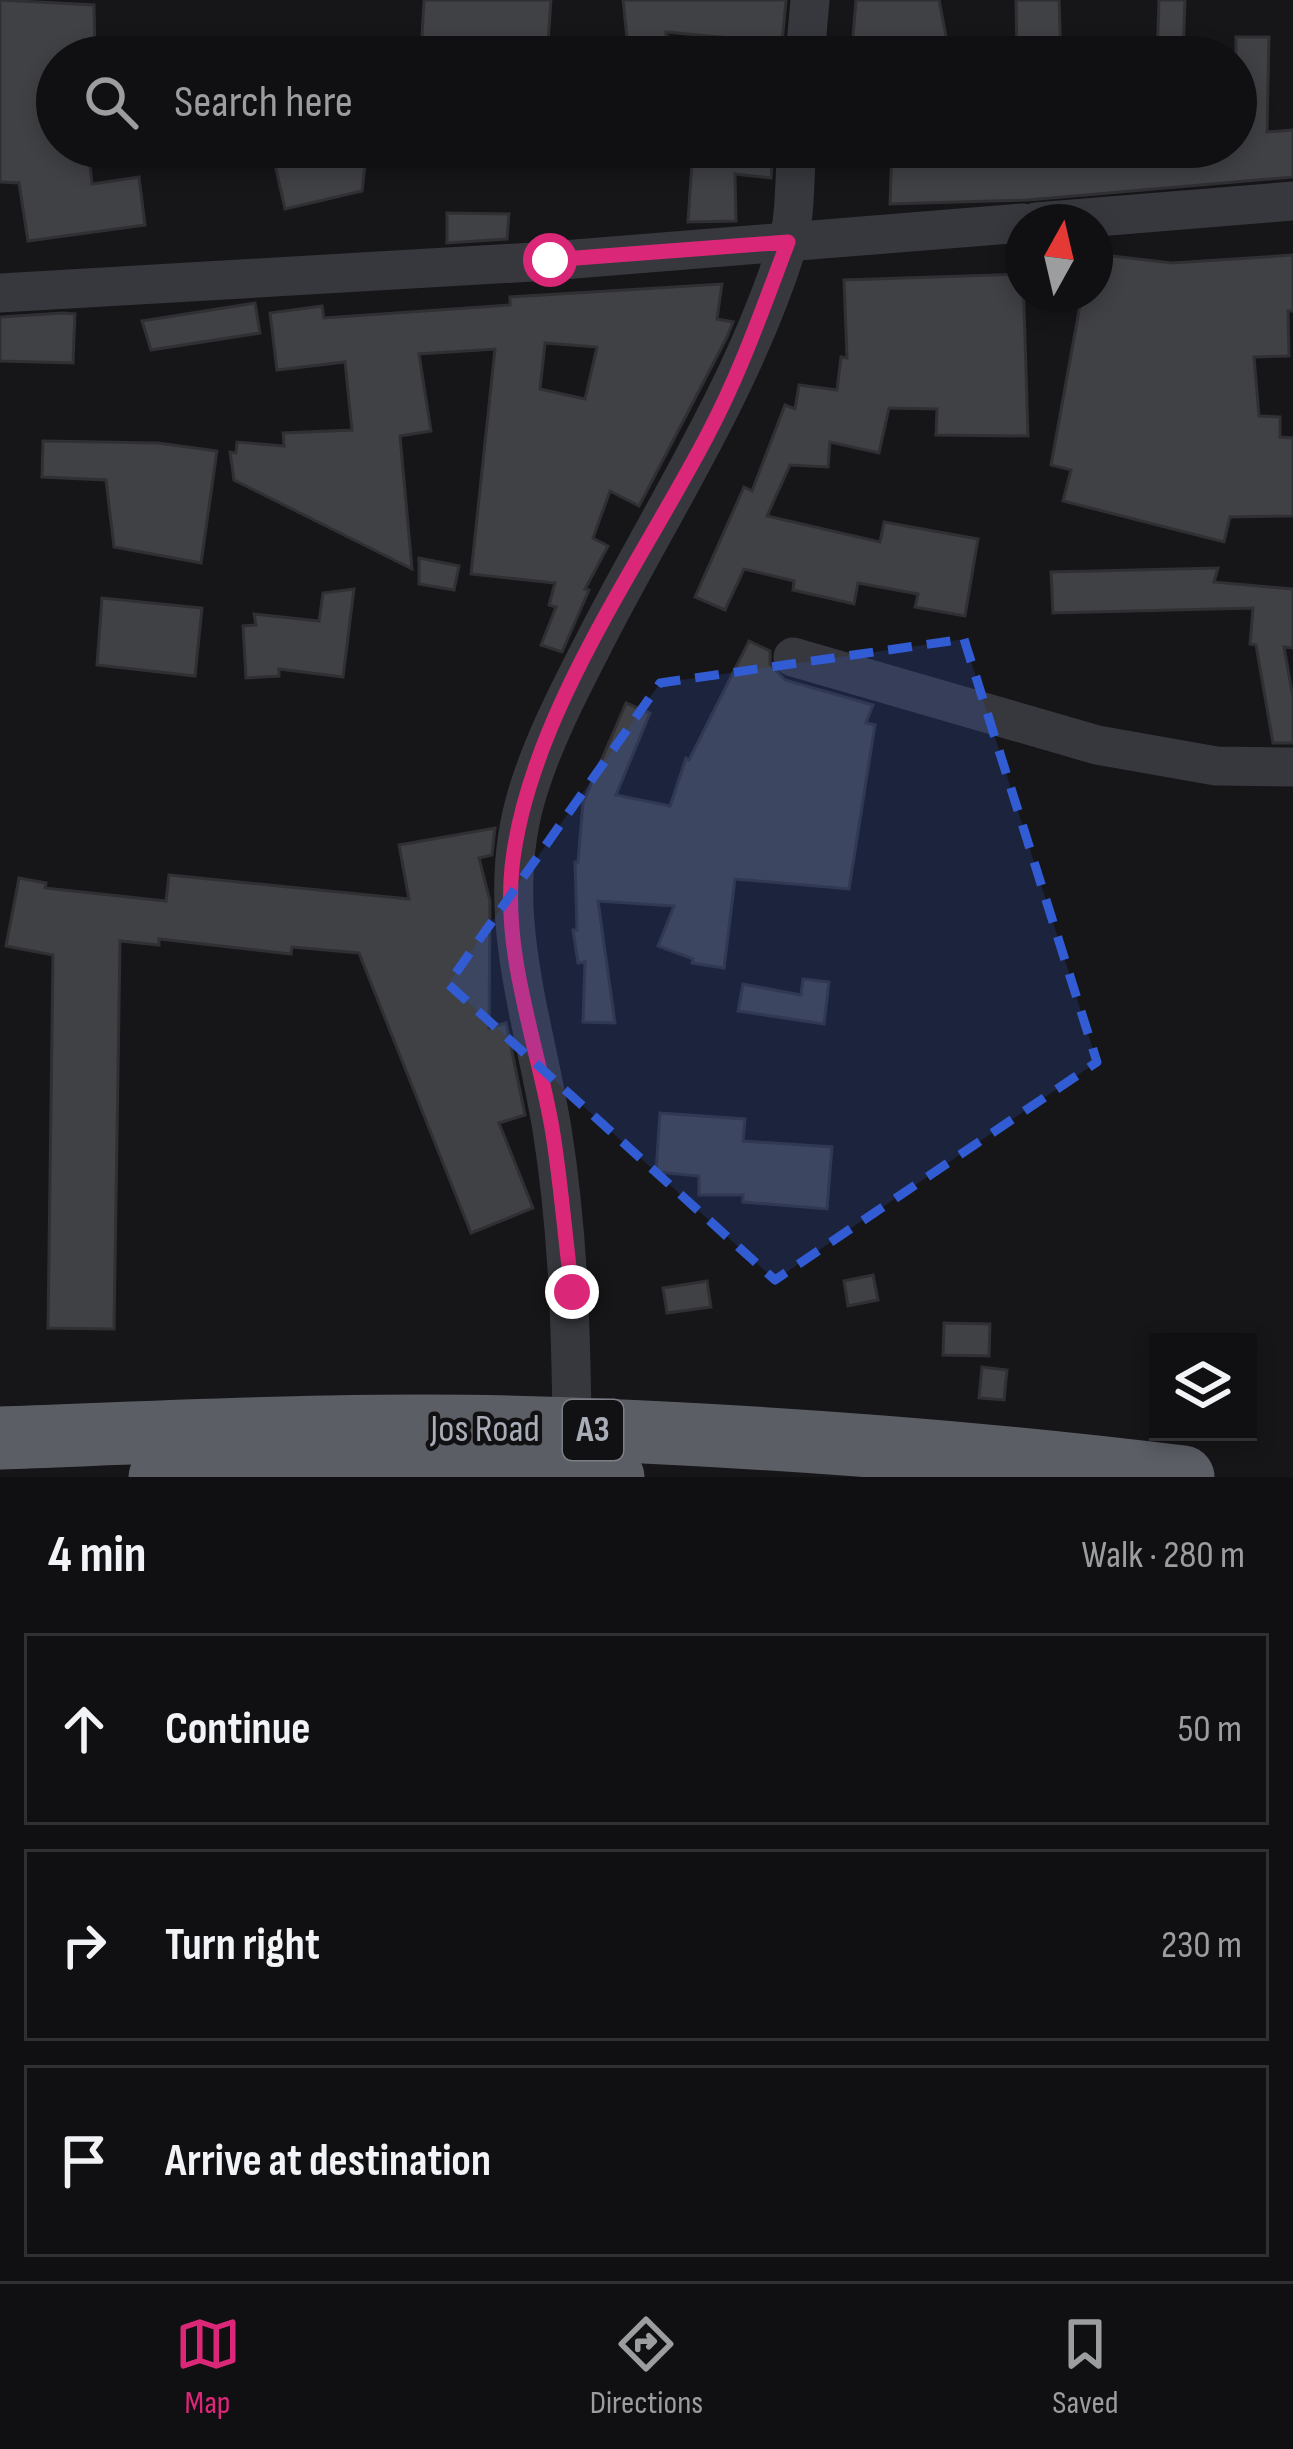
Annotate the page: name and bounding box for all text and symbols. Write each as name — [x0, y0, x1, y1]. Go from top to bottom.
search box — [36, 36, 1257, 168]
icon: search — [78, 69, 144, 135]
text: Search here — [174, 75, 353, 130]
north arrow — [1005, 204, 1113, 312]
route start — [523, 233, 577, 287]
route end — [545, 1265, 599, 1319]
map controls — [1149, 1333, 1257, 1441]
button: layers — [1149, 1333, 1257, 1441]
road number: A3 — [563, 1400, 623, 1460]
street label: Jos Road — [429, 1406, 540, 1453]
text: 4 min — [48, 1525, 147, 1586]
text: Walk · 280 m — [1082, 1532, 1245, 1579]
icon: ahead — [51, 1696, 117, 1762]
text: Continue — [165, 1702, 311, 1757]
text: 50 m — [1178, 1706, 1242, 1753]
icon: right — [51, 1912, 117, 1978]
text: Turn right — [165, 1918, 320, 1973]
text: 230 m — [1161, 1922, 1242, 1969]
icon: arrive — [51, 2128, 117, 2194]
text: Arrive at destination — [165, 2134, 491, 2189]
tab: Map — [175, 2311, 241, 2423]
tab: Directions — [590, 2311, 703, 2423]
tab: Saved — [1052, 2311, 1118, 2423]

